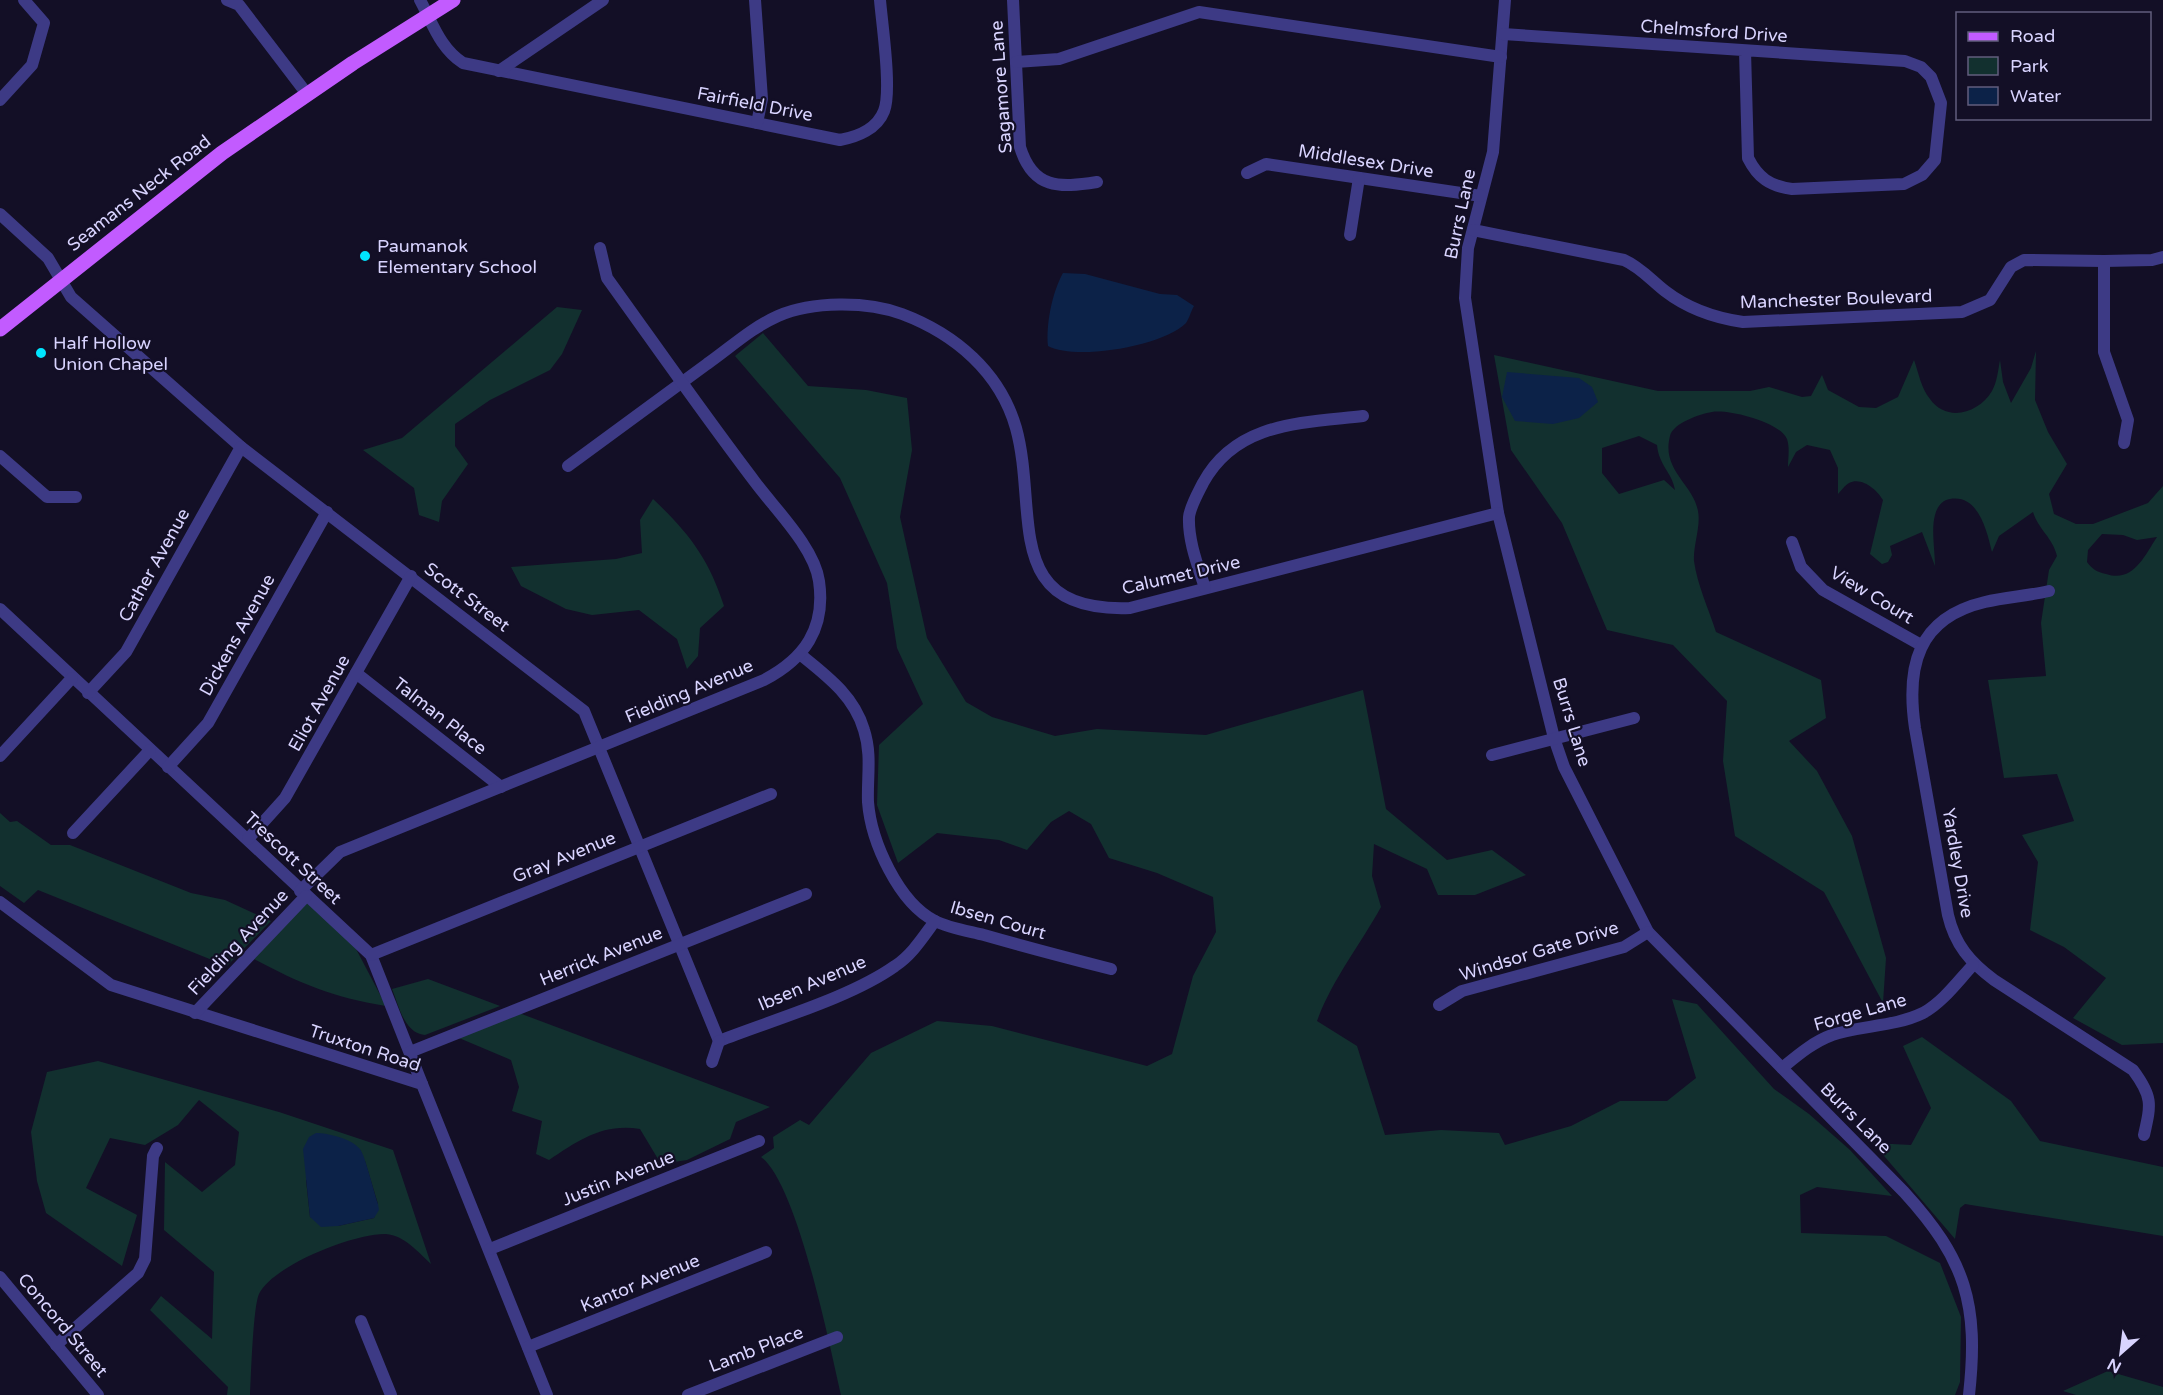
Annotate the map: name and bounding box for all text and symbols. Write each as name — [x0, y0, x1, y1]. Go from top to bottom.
legend — [1956, 12, 2151, 120]
street label: Chelmsford Drive — [1640, 15, 1788, 47]
street label: Sagamore Lane — [985, 20, 1017, 154]
text: Road — [2010, 25, 2055, 47]
text: Park — [2010, 55, 2049, 77]
street label: Fairfield Drive — [695, 82, 815, 126]
text: Water — [2010, 85, 2061, 107]
street label: Seamans Neck Road — [63, 130, 215, 256]
street label: Middlesex Drive — [1297, 139, 1435, 183]
street label: Burrs Lane — [1440, 167, 1480, 261]
place label: Paumanok Elementary School — [377, 235, 537, 278]
marker: Paumanok Elementary School — [358, 249, 372, 263]
street label: Manchester Boulevard — [1739, 285, 1933, 313]
place label: Half Hollow Union Chapel — [53, 332, 168, 375]
marker: Half Hollow Union Chapel — [34, 346, 48, 360]
street label: Cather Avenue — [114, 504, 194, 626]
street label: Calumet Drive — [1120, 551, 1242, 599]
street label: Scott Street — [420, 558, 514, 636]
street label: View Court — [1826, 561, 1918, 629]
street label: Dickens Avenue — [194, 570, 280, 700]
street label: Eliot Avenue — [283, 651, 355, 755]
street label: Fielding Avenue — [622, 654, 756, 728]
street label: Talman Place — [389, 673, 491, 759]
street label: Burrs Lane — [1548, 675, 1596, 769]
street label: Yardley Drive — [1937, 806, 1979, 920]
street label: Trescott Street — [240, 807, 347, 909]
street label: Gray Avenue — [509, 826, 619, 888]
street label: Fielding Avenue — [183, 884, 293, 1000]
street label: Ibsen Court — [948, 896, 1049, 944]
street label: Windsor Gate Drive — [1457, 916, 1621, 986]
street label: Herrick Avenue — [536, 921, 666, 991]
street label: Ibsen Avenue — [755, 950, 869, 1016]
street label: Forge Lane — [1811, 988, 1909, 1036]
street label: Truxton Road — [307, 1020, 423, 1076]
street label: Burrs Lane — [1816, 1078, 1896, 1158]
street label: Justin Avenue — [559, 1145, 677, 1211]
street label: Kantor Avenue — [577, 1249, 703, 1317]
street label: Concord Street — [13, 1269, 113, 1381]
street label: Lamb Place — [706, 1321, 806, 1377]
north arrow — [2091, 1323, 2151, 1383]
text: N — [2104, 1354, 2125, 1377]

